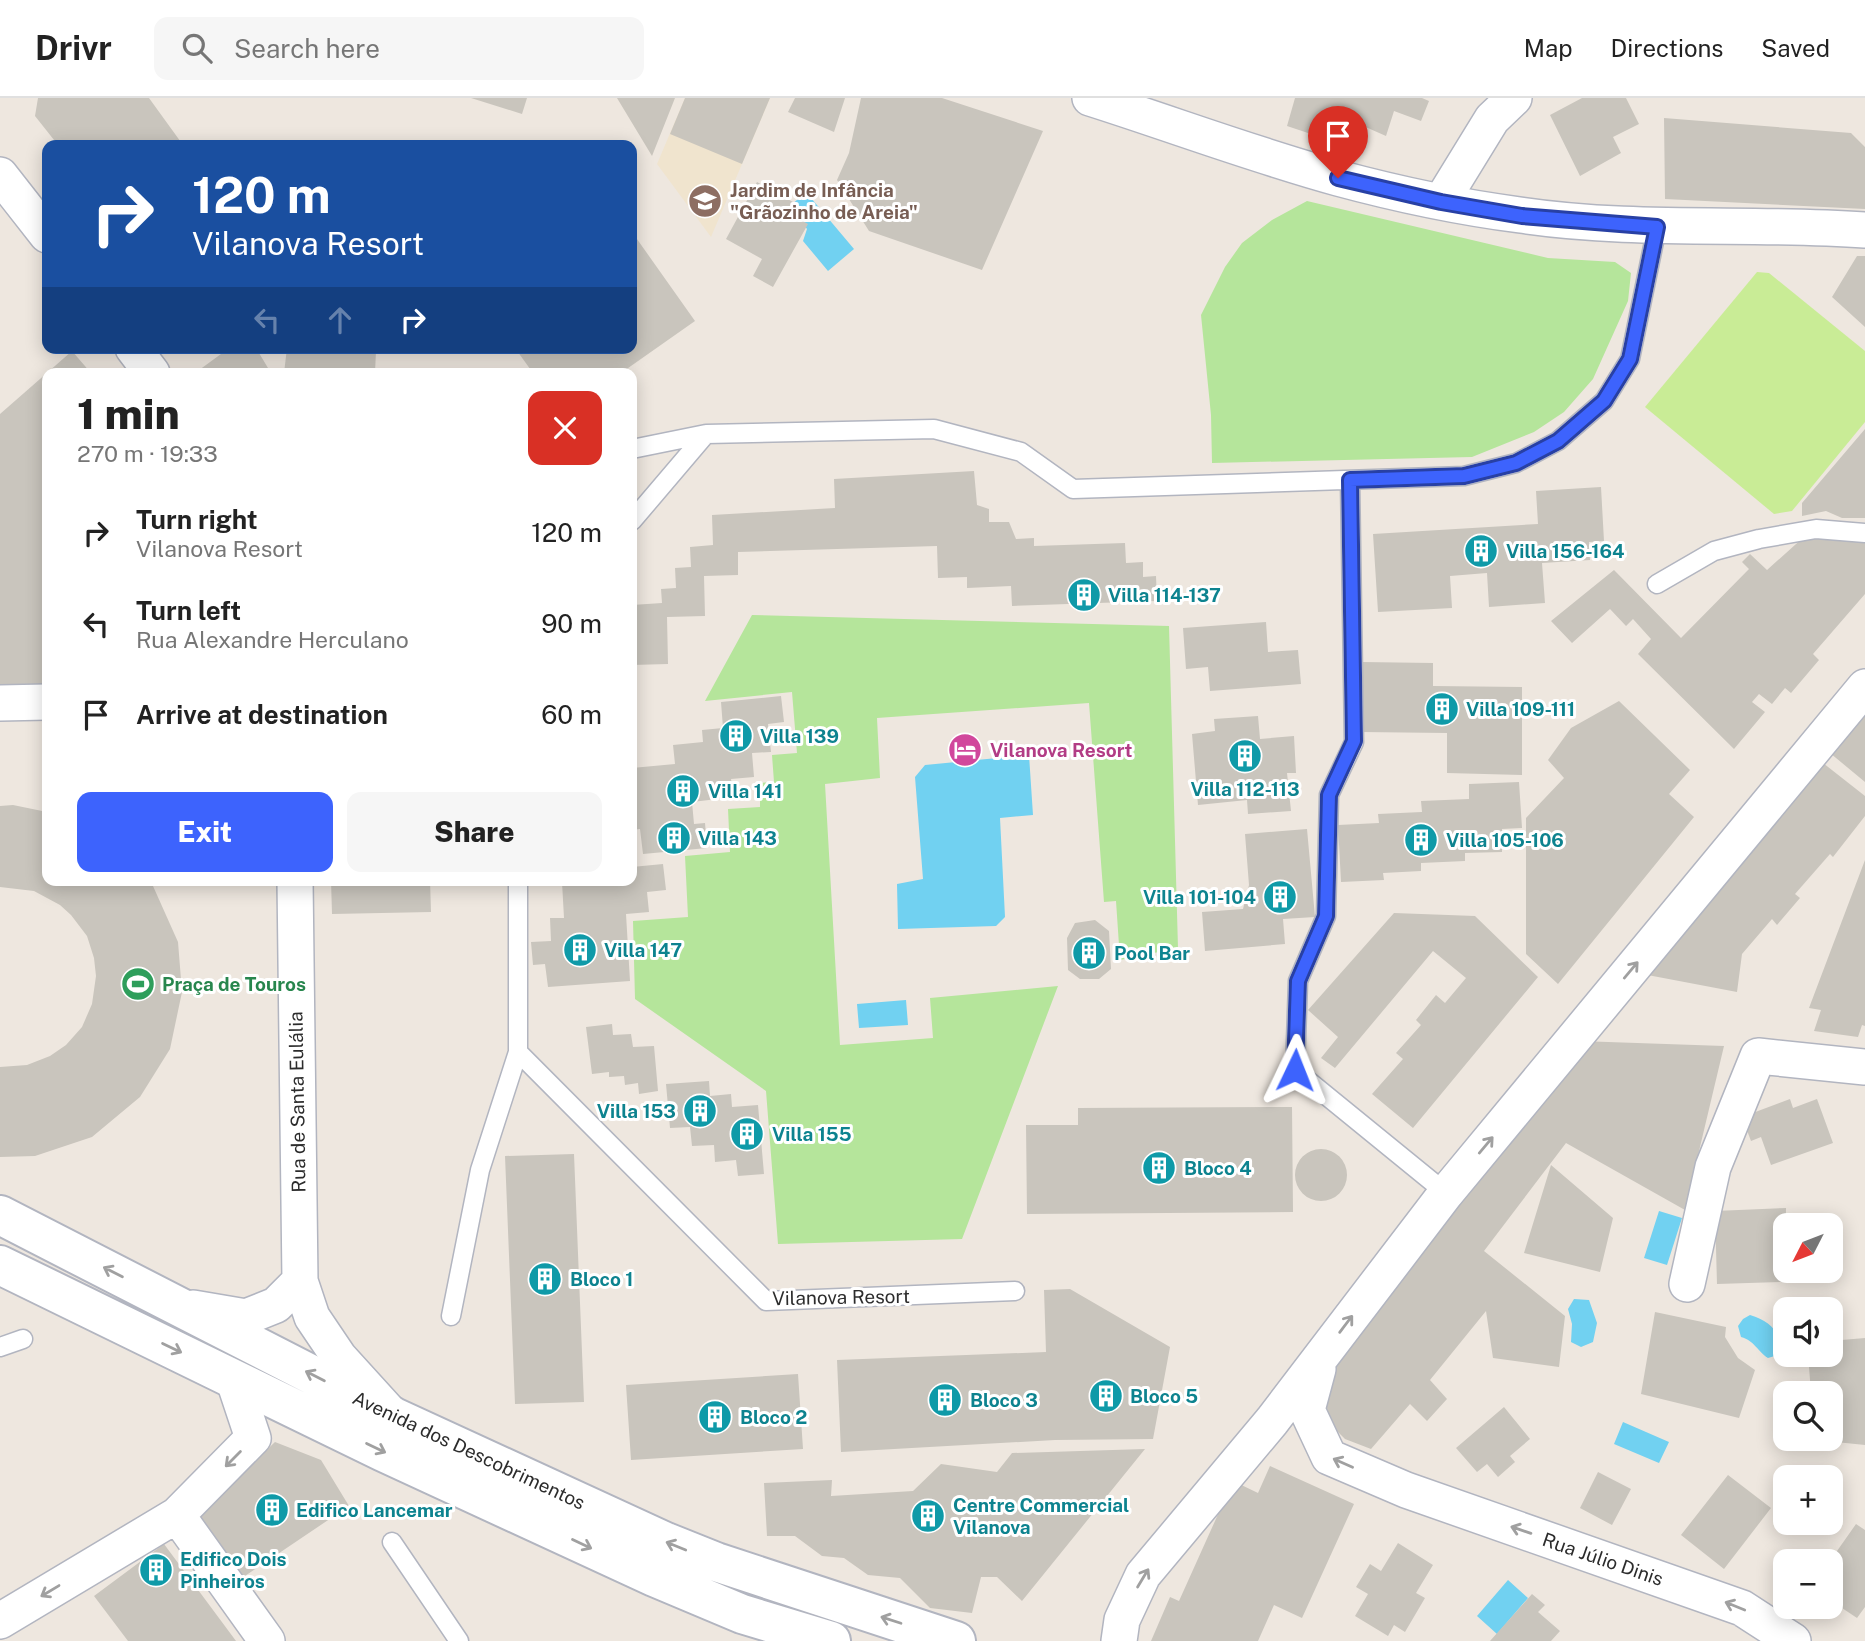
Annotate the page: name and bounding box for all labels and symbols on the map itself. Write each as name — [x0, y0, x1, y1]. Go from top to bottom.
pin — [1308, 106, 1368, 178]
place label: Jardim de Infância "Grãozinho de Areia" — [730, 179, 918, 223]
school or university icon: Jardim de Infância "Grãozinho de Areia" — [686, 182, 724, 220]
building icon: Villa 156-164 — [1462, 532, 1500, 570]
place label: Villa 156-164 — [1506, 540, 1624, 562]
building icon: Villa 114-137 — [1065, 576, 1103, 614]
place label: Villa 114-137 — [1108, 584, 1221, 606]
building icon: Villa 109-111 — [1423, 690, 1461, 728]
place label: Villa 109-111 — [1466, 698, 1575, 720]
building icon: Villa 139 — [717, 717, 755, 755]
place label: Villa 139 — [760, 725, 839, 747]
hotel icon: Vilanova Resort — [946, 731, 984, 769]
building icon: Villa 112-113 — [1226, 737, 1264, 775]
place label: Vilanova Resort — [990, 739, 1132, 761]
building icon: Villa 141 — [664, 772, 702, 810]
place label: Villa 112-113 — [1190, 778, 1300, 800]
place label: Villa 141 — [708, 780, 782, 802]
building icon: Villa 143 — [655, 819, 693, 857]
building icon: Villa 105-106 — [1402, 821, 1440, 859]
place label: Villa 143 — [698, 827, 777, 849]
place label: Villa 105-106 — [1446, 829, 1564, 851]
building icon: Villa 101-104 — [1261, 878, 1299, 916]
place label: Villa 101-104 — [1143, 886, 1256, 908]
building icon: Villa 147 — [561, 931, 599, 969]
building icon: Pool Bar — [1070, 934, 1108, 972]
place label: Villa 147 — [604, 939, 682, 961]
place label: Pool Bar — [1114, 942, 1190, 964]
one-way arrow — [1624, 961, 1639, 979]
sports icon: Praça de Touros — [119, 965, 157, 1003]
place label: Praça de Touros — [162, 973, 306, 995]
street label: Rua de Santa Eulália — [284, 1011, 310, 1193]
position arrow — [1258, 1033, 1332, 1107]
building icon: Villa 153 — [681, 1092, 719, 1130]
place label: Villa 153 — [597, 1100, 676, 1122]
building icon: Villa 155 — [728, 1115, 766, 1153]
place label: Villa 155 — [772, 1123, 851, 1145]
one-way arrow — [1478, 1136, 1494, 1154]
building icon: Bloco 4 — [1140, 1149, 1178, 1187]
place label: Bloco 4 — [1184, 1157, 1252, 1179]
north arrow — [1773, 1213, 1843, 1283]
building icon: Bloco 1 — [526, 1260, 564, 1298]
one-way arrow — [103, 1264, 124, 1278]
place label: Bloco 1 — [570, 1268, 633, 1290]
street label: Vilanova Resort — [772, 1285, 910, 1309]
one-way arrow — [1339, 1315, 1353, 1334]
one-way arrow — [161, 1341, 182, 1355]
one-way arrow — [305, 1368, 326, 1382]
building icon: Bloco 5 — [1087, 1377, 1125, 1415]
building icon: Bloco 3 — [926, 1381, 964, 1419]
place label: Bloco 5 — [1130, 1385, 1198, 1407]
street label: Avenida dos Descobrimentos — [349, 1386, 589, 1514]
place label: Bloco 3 — [970, 1389, 1038, 1411]
building icon: Bloco 2 — [696, 1398, 734, 1436]
place label: Bloco 2 — [740, 1406, 807, 1428]
one-way arrow — [365, 1442, 386, 1456]
one-way arrow — [224, 1450, 241, 1467]
one-way arrow — [1333, 1456, 1355, 1469]
building icon: Edifico Lancemar — [253, 1491, 291, 1529]
place label: Centre Commercial Vilanova — [953, 1494, 1129, 1538]
building icon: Centre Commercial Vilanova — [909, 1497, 947, 1535]
place label: Edifico Lancemar — [296, 1499, 453, 1521]
one-way arrow — [1510, 1523, 1532, 1535]
street label: Rua Júlio Dinis — [1540, 1528, 1666, 1590]
one-way arrow — [571, 1538, 592, 1551]
one-way arrow — [665, 1538, 687, 1551]
place label: Edifico Dois Pinheiros — [180, 1548, 287, 1592]
building icon: Edifico Dois Pinheiros — [137, 1551, 175, 1589]
one-way arrow — [1136, 1569, 1150, 1589]
one-way arrow — [40, 1585, 60, 1599]
one-way arrow — [1725, 1599, 1746, 1612]
one-way arrow — [880, 1612, 902, 1625]

